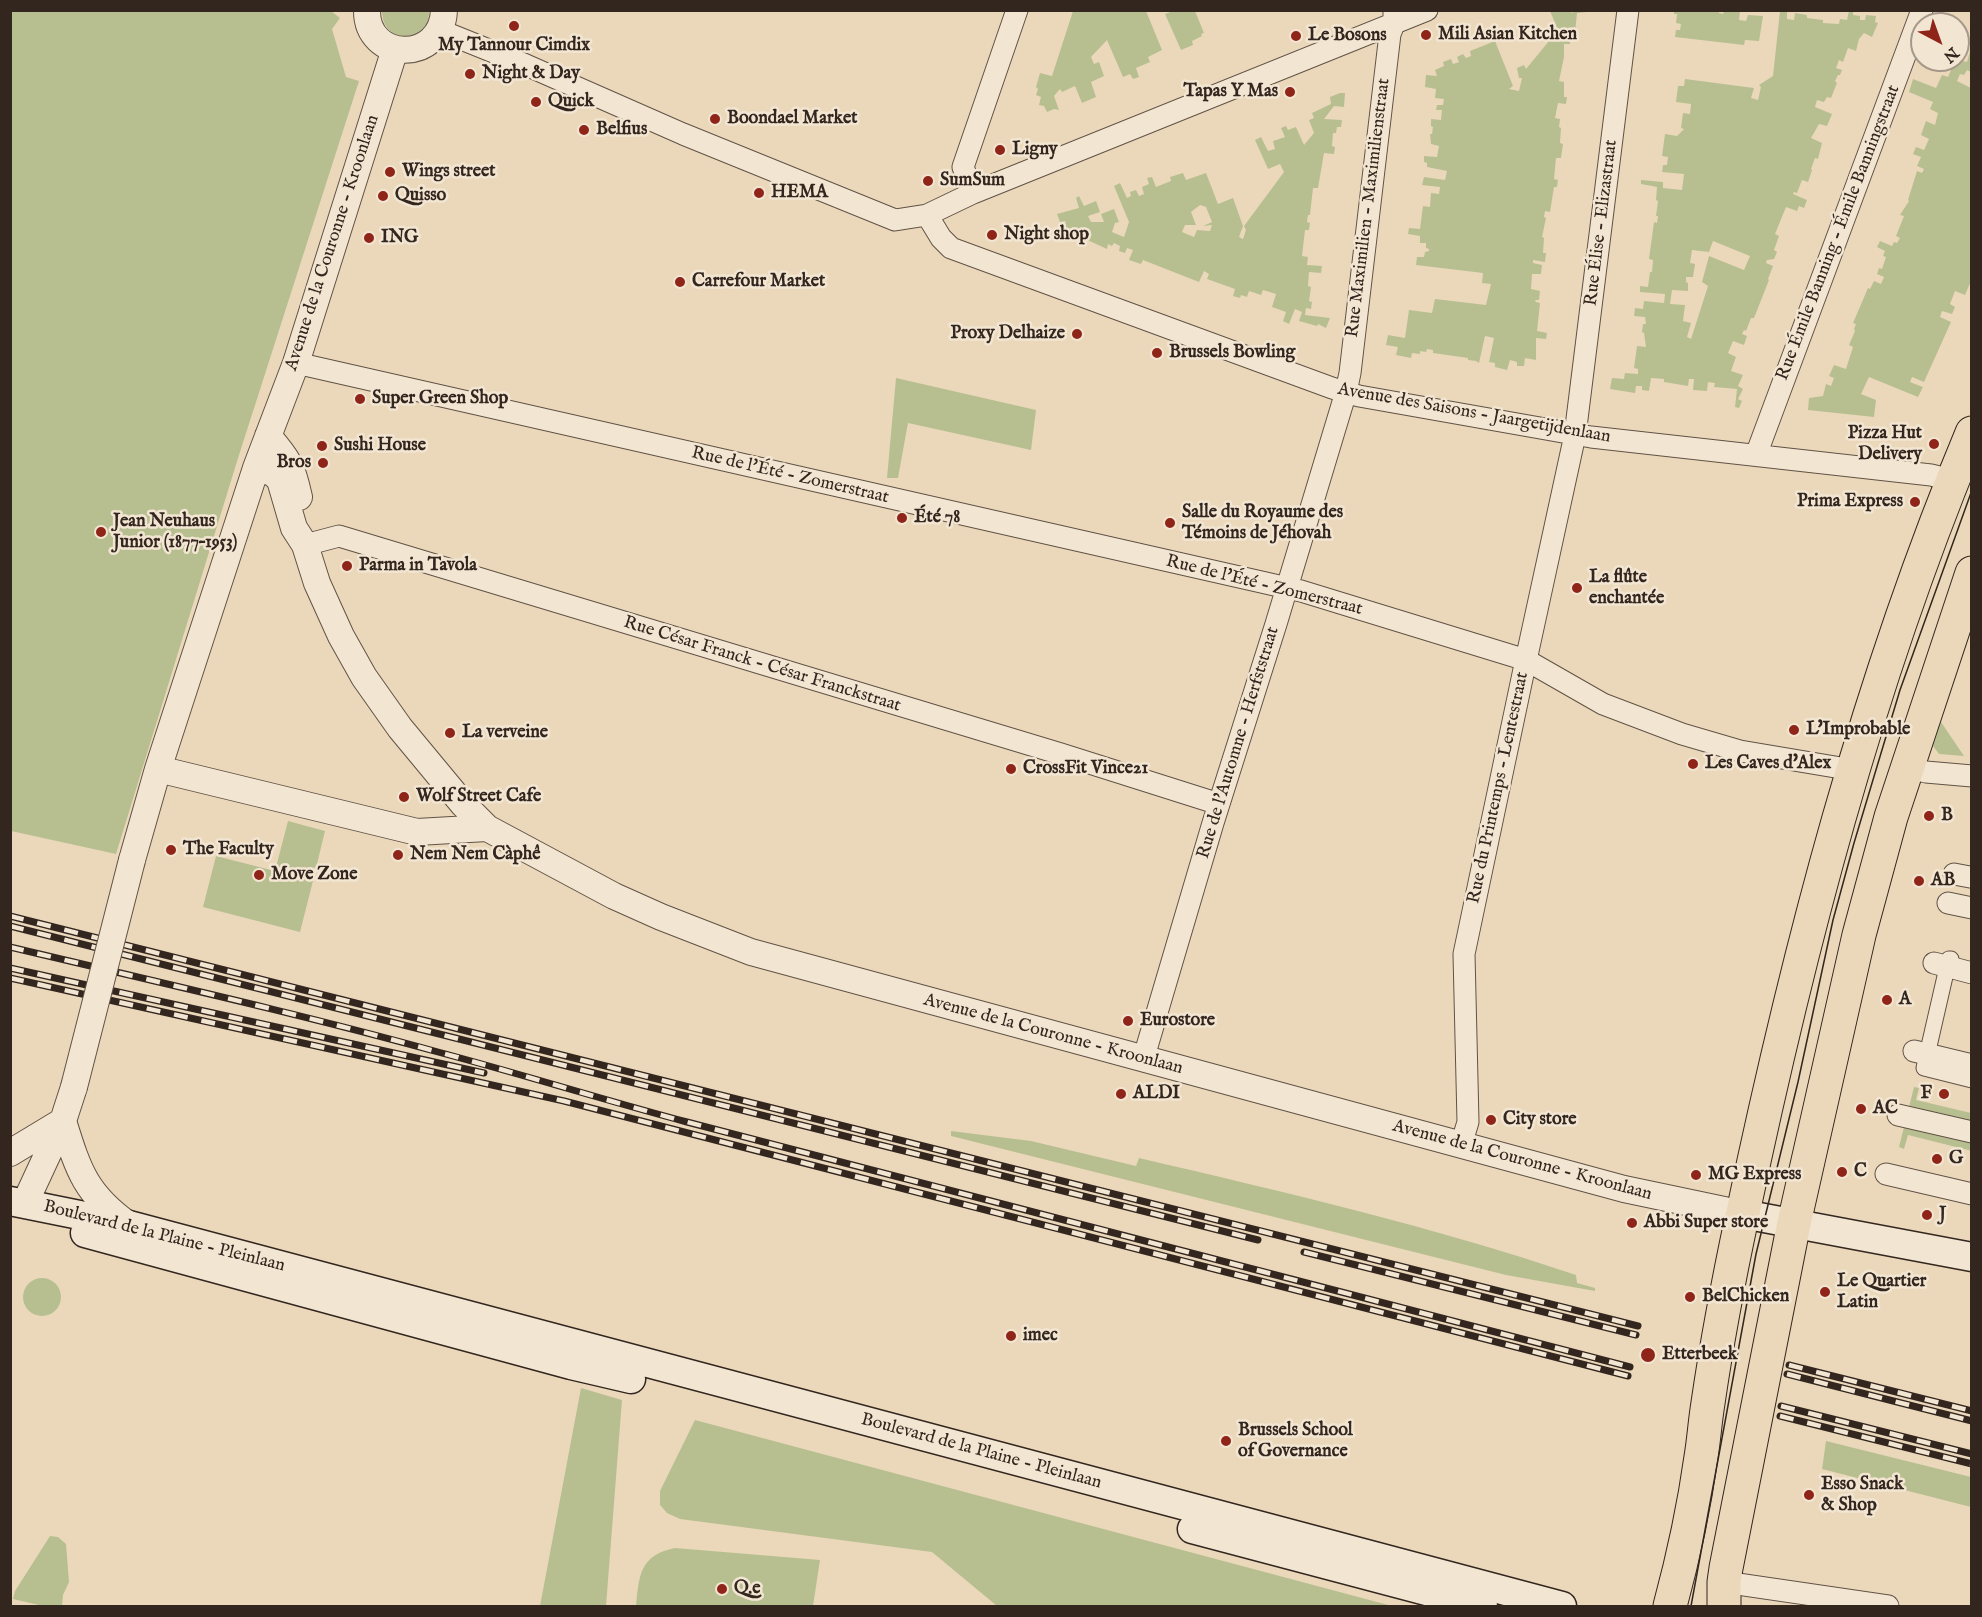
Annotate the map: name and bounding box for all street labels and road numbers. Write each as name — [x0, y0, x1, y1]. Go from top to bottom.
street label: Rue Maximilien - Maximilienstraat — [1342, 77, 1396, 339]
street label: Rue Émile Banning - Émile Banningstraat — [1773, 82, 1905, 384]
street label: Avenue de la Couronne - Kroonlaan — [281, 112, 385, 374]
street label: Rue Élise - Elizastraat — [1581, 139, 1623, 307]
street label: Avenue des Saisons - Jaargetijdenlaan — [1336, 379, 1612, 449]
street label: Rue de l'Été - Zomerstraat — [689, 443, 891, 509]
street label: Rue de l'Été - Zomerstraat — [1163, 551, 1365, 621]
street label: Rue César Franck - César Franckstraat — [621, 612, 903, 718]
street label: Rue de l'Automne - Herfststraat — [1193, 624, 1285, 862]
street label: Rue du Printemps - Lentestraat — [1464, 670, 1534, 906]
street label: Avenue de la Couronne - Kroonlaan — [921, 990, 1185, 1080]
street label: Avenue de la Couronne - Kroonlaan — [1390, 1116, 1654, 1206]
street label: Boulevard de la Plaine - Pleinlaan — [41, 1196, 287, 1278]
street label: Boulevard de la Plaine - Pleinlaan — [858, 1409, 1104, 1495]

